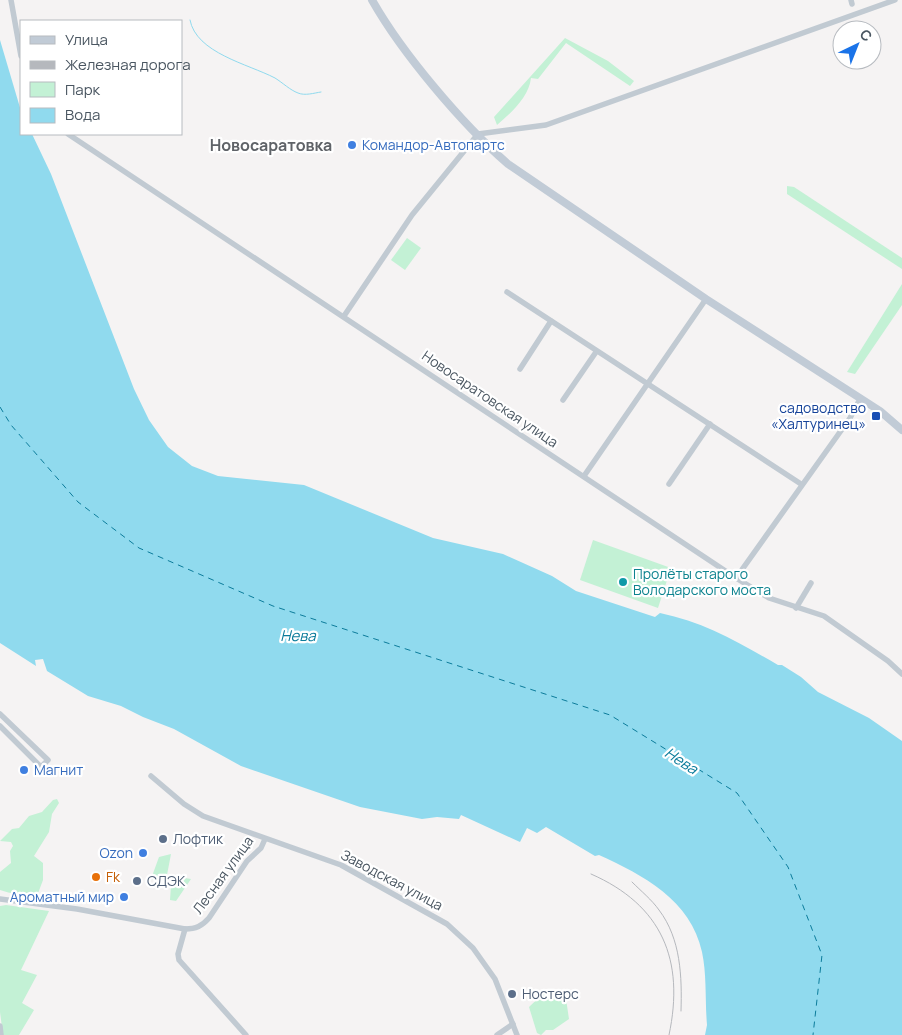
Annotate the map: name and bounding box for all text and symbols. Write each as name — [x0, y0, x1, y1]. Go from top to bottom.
legend — [20, 20, 182, 135]
north arrow — [832, 20, 882, 70]
text: С — [856, 25, 876, 46]
text: Улица — [65, 29, 108, 50]
text: Железная дорога — [65, 54, 190, 75]
text: Парк — [65, 79, 101, 100]
text: Вода — [65, 104, 100, 125]
district label: Новосаратовка — [210, 134, 332, 156]
place label: Командор-Автопартс — [362, 135, 505, 154]
marker: Командор-Автопартс — [346, 139, 358, 151]
street label: Новосаратовская улица — [418, 346, 562, 451]
place label: садоводство «Халтуринец» — [771, 398, 866, 433]
marker: садоводство «Халтуринец» — [870, 410, 882, 422]
place label: Пролёты старого Володарского моста — [633, 564, 771, 599]
marker: Пролёты старого Володарского моста — [617, 576, 629, 588]
water label: Нева — [280, 625, 316, 646]
water label: Нева — [661, 742, 702, 779]
place label: Магнит — [34, 760, 83, 779]
marker: Магнит — [18, 764, 30, 776]
place label: Лофтик — [173, 829, 224, 848]
street label: Лесная улица — [188, 832, 257, 917]
marker: Лофтик — [157, 833, 169, 845]
place label: Ozon — [99, 843, 133, 862]
street label: Заводская улица — [338, 845, 447, 914]
marker: Ozon — [137, 847, 149, 859]
place label: Fk — [106, 867, 121, 886]
marker: Fk — [90, 871, 102, 883]
place label: СДЭК — [147, 871, 186, 890]
marker: СДЭК — [131, 875, 143, 887]
place label: Ароматный мир — [10, 887, 114, 906]
marker: Ароматный мир — [118, 891, 130, 903]
place label: Ностерс — [522, 984, 579, 1003]
marker: Ностерс — [506, 988, 518, 1000]

